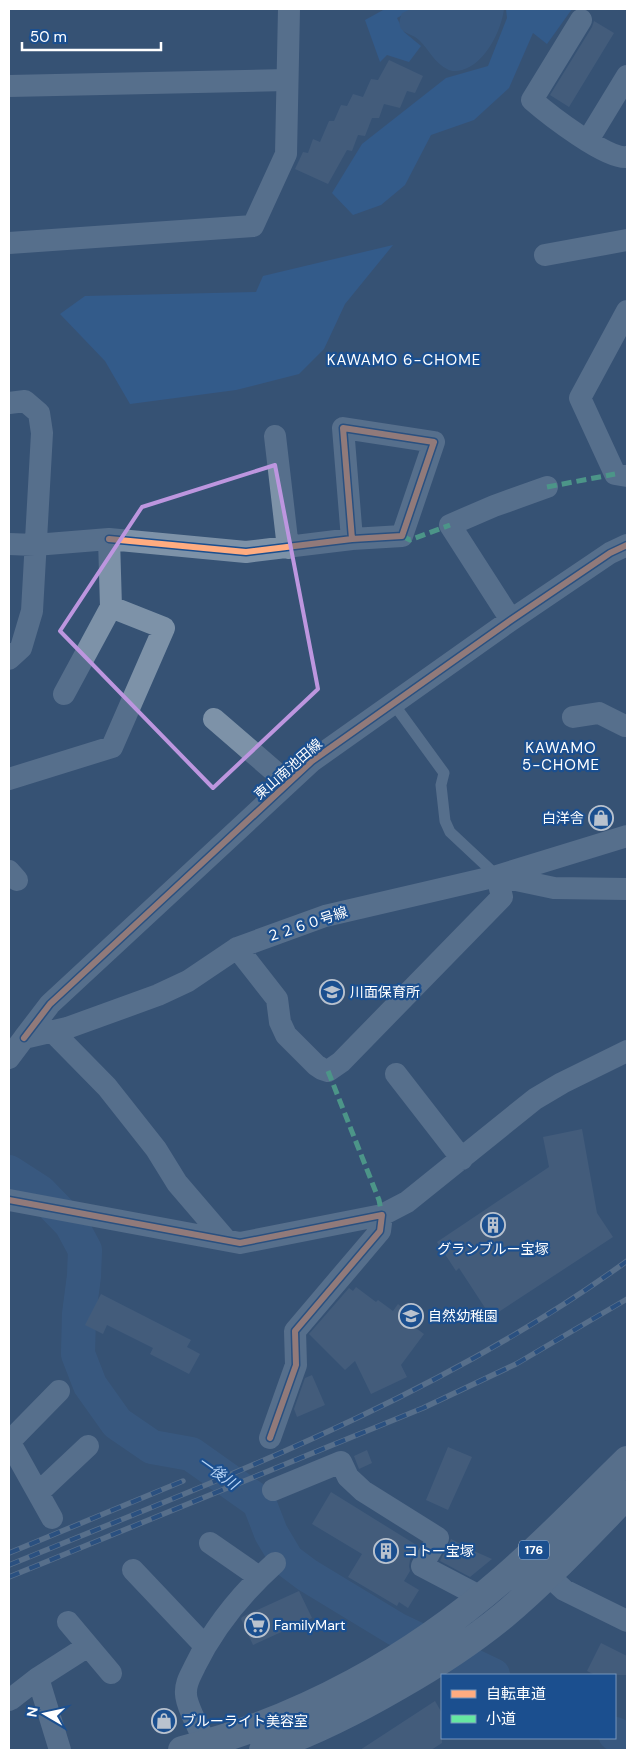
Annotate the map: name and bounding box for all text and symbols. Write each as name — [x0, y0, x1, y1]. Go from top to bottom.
scale bar — [22, 20, 161, 52]
text: 50 m — [30, 27, 67, 47]
district label: KAWAMO 6-CHOME — [327, 350, 481, 370]
street label: 東山南池田線 — [250, 735, 326, 803]
district label: KAWAMO 5-CHOME — [522, 738, 600, 775]
shop icon: 白洋舎 — [588, 805, 614, 831]
place label: 白洋舎 — [542, 809, 584, 827]
street label: ２２６０号線 — [264, 902, 350, 946]
school or university icon: 川面保育所 — [319, 979, 345, 1005]
place label: 川面保育所 — [350, 983, 420, 1001]
building icon: グランブルー宝塚 — [480, 1212, 506, 1238]
place label: グランブルー宝塚 — [437, 1240, 549, 1258]
school or university icon: 自然幼稚園 — [398, 1303, 424, 1329]
place label: 自然幼稚園 — [428, 1307, 498, 1325]
water label: 一後川 — [194, 1452, 244, 1495]
building icon: コトー宝塚 — [373, 1538, 399, 1564]
road number: 176 — [519, 1540, 549, 1560]
place label: コトー宝塚 — [404, 1542, 474, 1560]
supermarket icon: FamilyMart — [244, 1612, 270, 1638]
place label: FamilyMart — [274, 1616, 345, 1634]
legend — [441, 1674, 616, 1739]
text: 自転車道 — [486, 1684, 546, 1704]
north arrow — [20, 1689, 70, 1739]
text: N — [22, 1706, 42, 1718]
shop icon: ブルーライト美容室 — [151, 1708, 177, 1734]
text: 小道 — [486, 1709, 516, 1729]
place label: ブルーライト美容室 — [182, 1712, 308, 1730]

